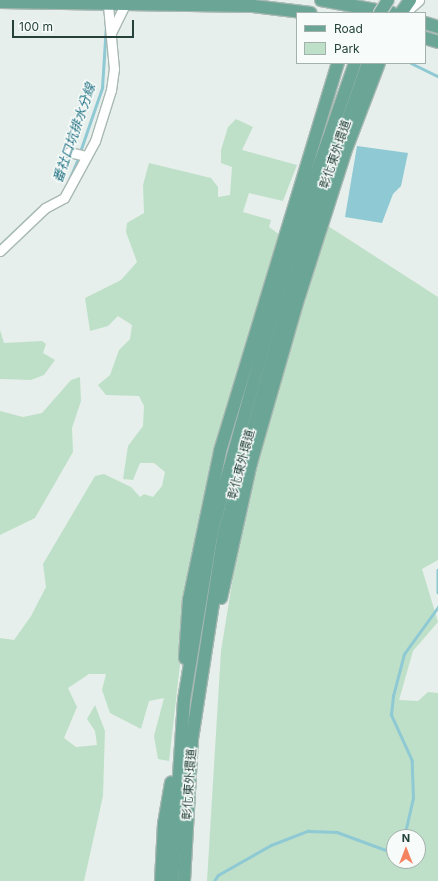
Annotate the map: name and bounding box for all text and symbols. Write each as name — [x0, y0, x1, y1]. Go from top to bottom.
scale bar — [14, 12, 136, 38]
legend — [296, 12, 426, 64]
text: 100 m — [19, 19, 53, 34]
text: Road — [334, 21, 363, 36]
text: Park — [334, 41, 360, 56]
water label: 番社口坑排水分線 — [50, 81, 98, 185]
street label: 彰化東外環道 — [316, 118, 354, 190]
street label: 彰化東外環道 — [225, 427, 257, 501]
street label: 彰化東外環道 — [179, 748, 199, 820]
north arrow — [386, 829, 426, 869]
text: N — [402, 831, 410, 845]

